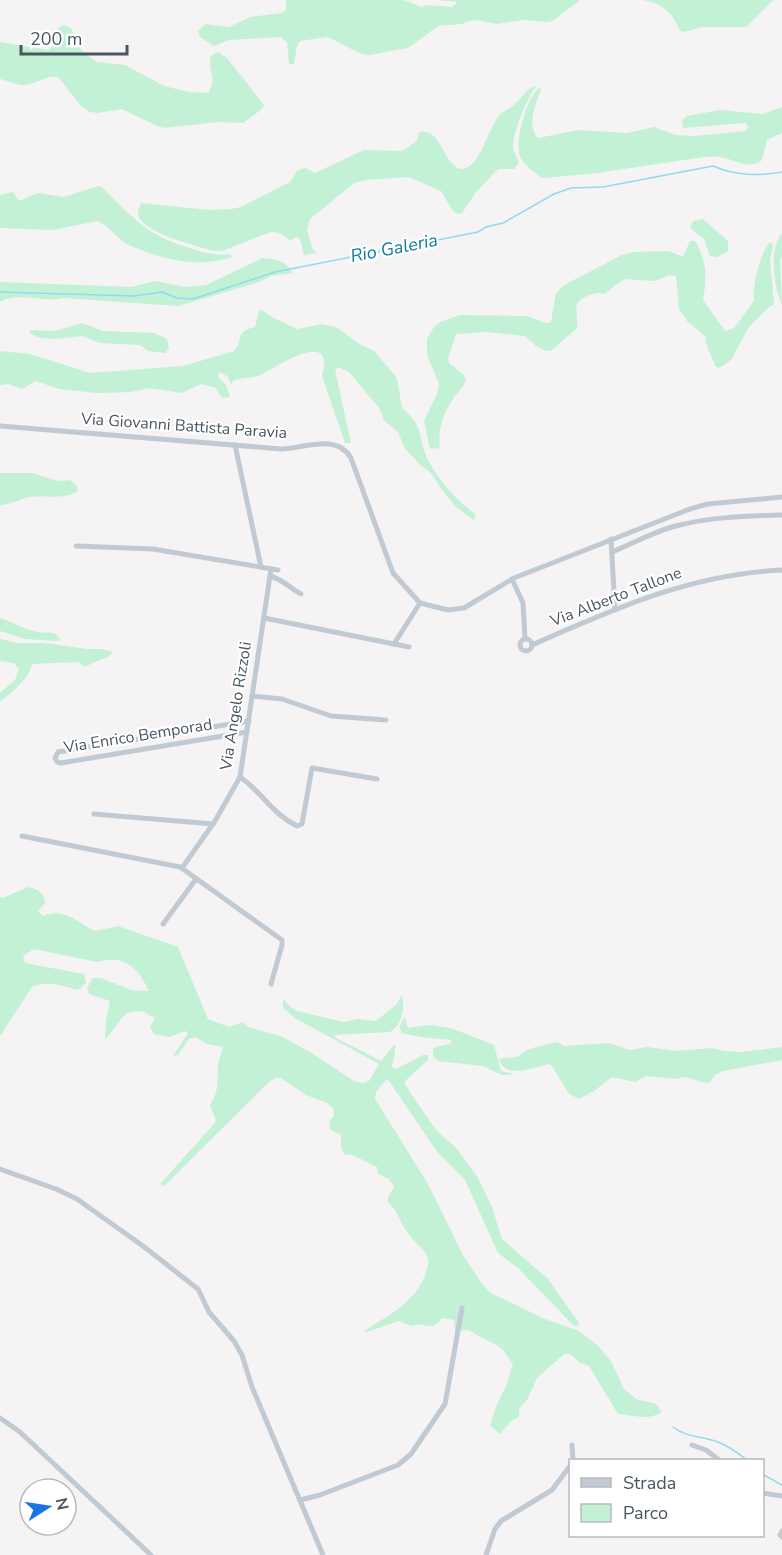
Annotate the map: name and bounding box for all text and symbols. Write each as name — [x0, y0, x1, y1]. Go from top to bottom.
scale bar — [21, 18, 128, 56]
text: 200 m — [30, 27, 82, 51]
water label: Rio Galeria — [348, 228, 440, 268]
street label: Via Giovanni Battista Paravia — [79, 408, 288, 444]
street label: Via Alberto Tallone — [546, 562, 685, 633]
street label: Via Angelo Rizzoli — [215, 640, 257, 773]
street label: Via Enrico Bemporad — [61, 713, 214, 759]
legend — [569, 1459, 764, 1537]
text: Strada — [623, 1471, 676, 1495]
north arrow — [18, 1477, 78, 1537]
text: N — [50, 1496, 74, 1512]
text: Parco — [623, 1501, 668, 1525]

